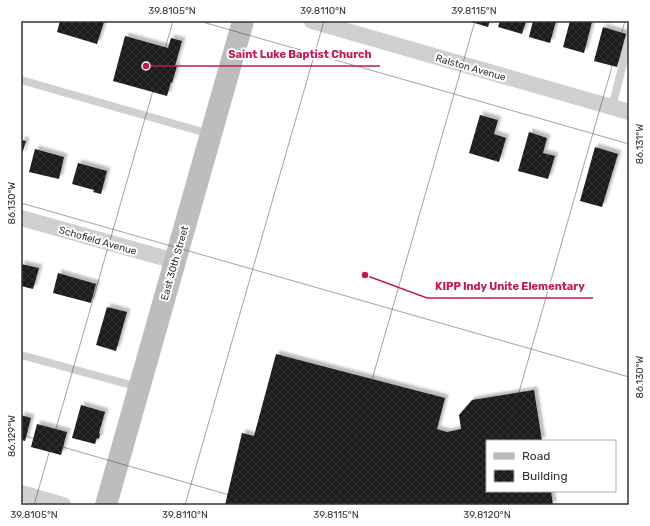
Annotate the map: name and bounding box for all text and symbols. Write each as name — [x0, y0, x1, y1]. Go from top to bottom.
text: 39.8105°N — [148, 5, 196, 17]
text: 39.8110°N — [300, 5, 346, 17]
text: 39.8115°N — [451, 5, 497, 17]
callout: Saint Luke Baptist Church — [221, 43, 380, 66]
text: Saint Luke Baptist Church — [228, 48, 372, 61]
street label: Ralston Avenue — [434, 52, 508, 84]
text: 86.131°W — [634, 124, 646, 164]
text: 86.130°W — [6, 182, 18, 224]
street label: Schofield Avenue — [58, 224, 138, 258]
street label: East 30th Street — [159, 225, 191, 302]
callout: KIPP Indy Unite Elementary — [427, 275, 593, 298]
text: KIPP Indy Unite Elementary — [435, 280, 585, 293]
text: 86.130°W — [634, 356, 646, 398]
text: 86.129°W — [6, 415, 18, 457]
legend — [486, 440, 616, 492]
text: Road — [522, 449, 550, 463]
text: Building — [522, 469, 568, 483]
text: 39.8105°N — [10, 509, 58, 521]
text: 39.8110°N — [162, 509, 208, 521]
text: 39.8115°N — [313, 509, 359, 521]
text: 39.8120°N — [463, 509, 511, 521]

